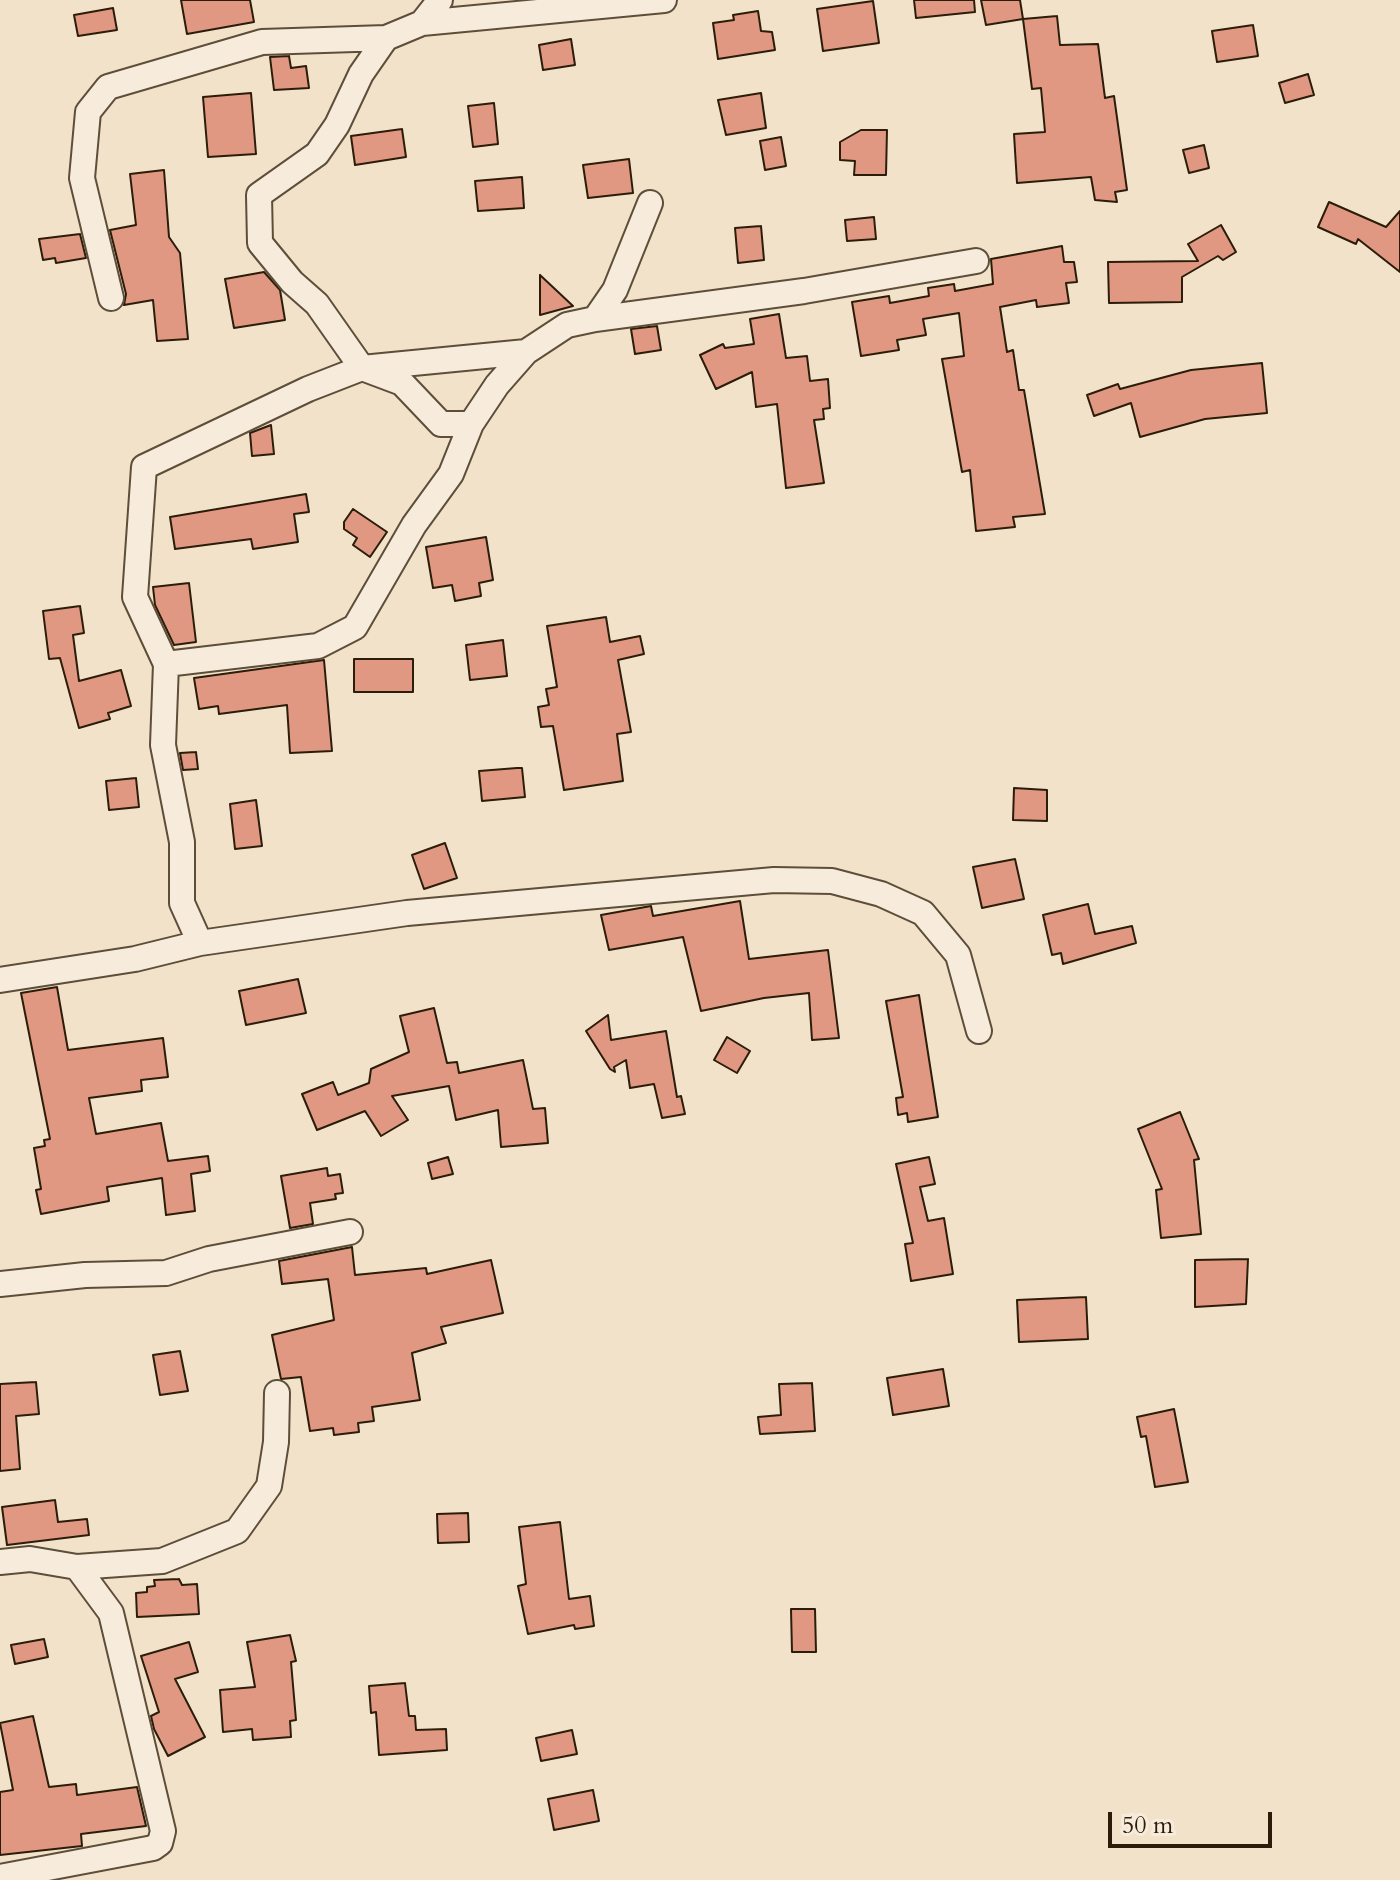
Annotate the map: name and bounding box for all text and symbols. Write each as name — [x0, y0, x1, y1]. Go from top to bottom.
scale bar — [1112, 1796, 1276, 1846]
text: 50 m — [1122, 1809, 1173, 1842]

